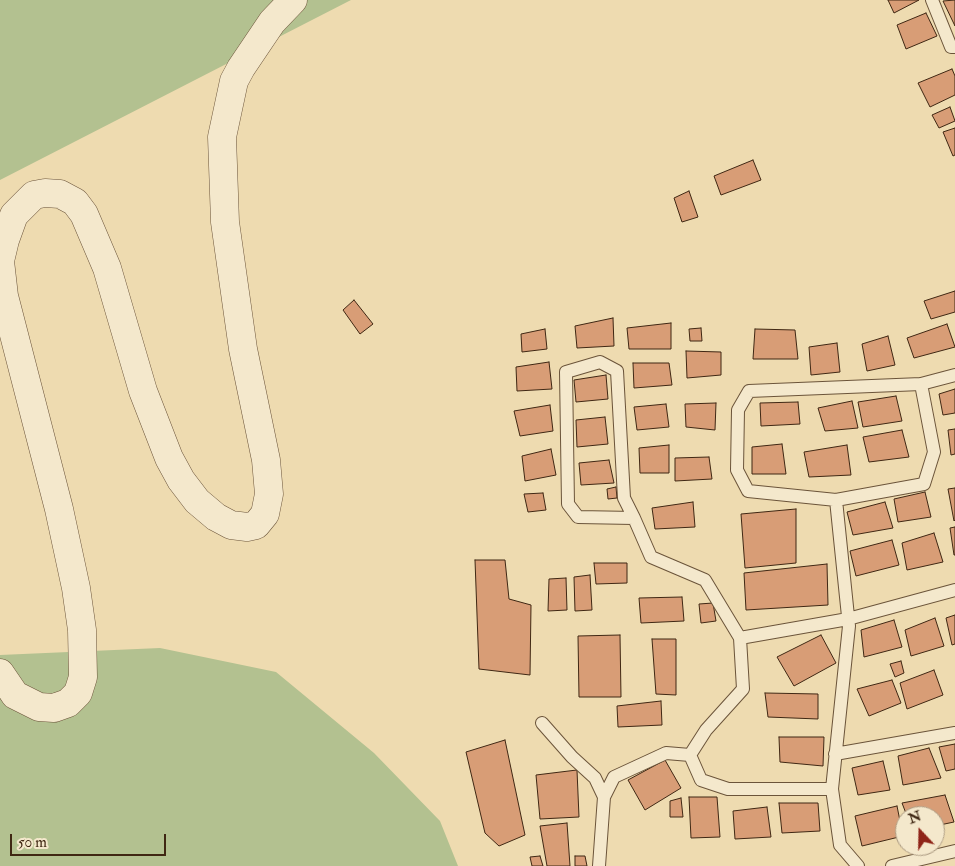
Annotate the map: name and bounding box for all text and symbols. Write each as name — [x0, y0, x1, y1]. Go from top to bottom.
north arrow — [895, 806, 945, 856]
text: N — [906, 807, 924, 828]
scale bar — [12, 824, 169, 856]
text: 50 m — [18, 833, 47, 852]

